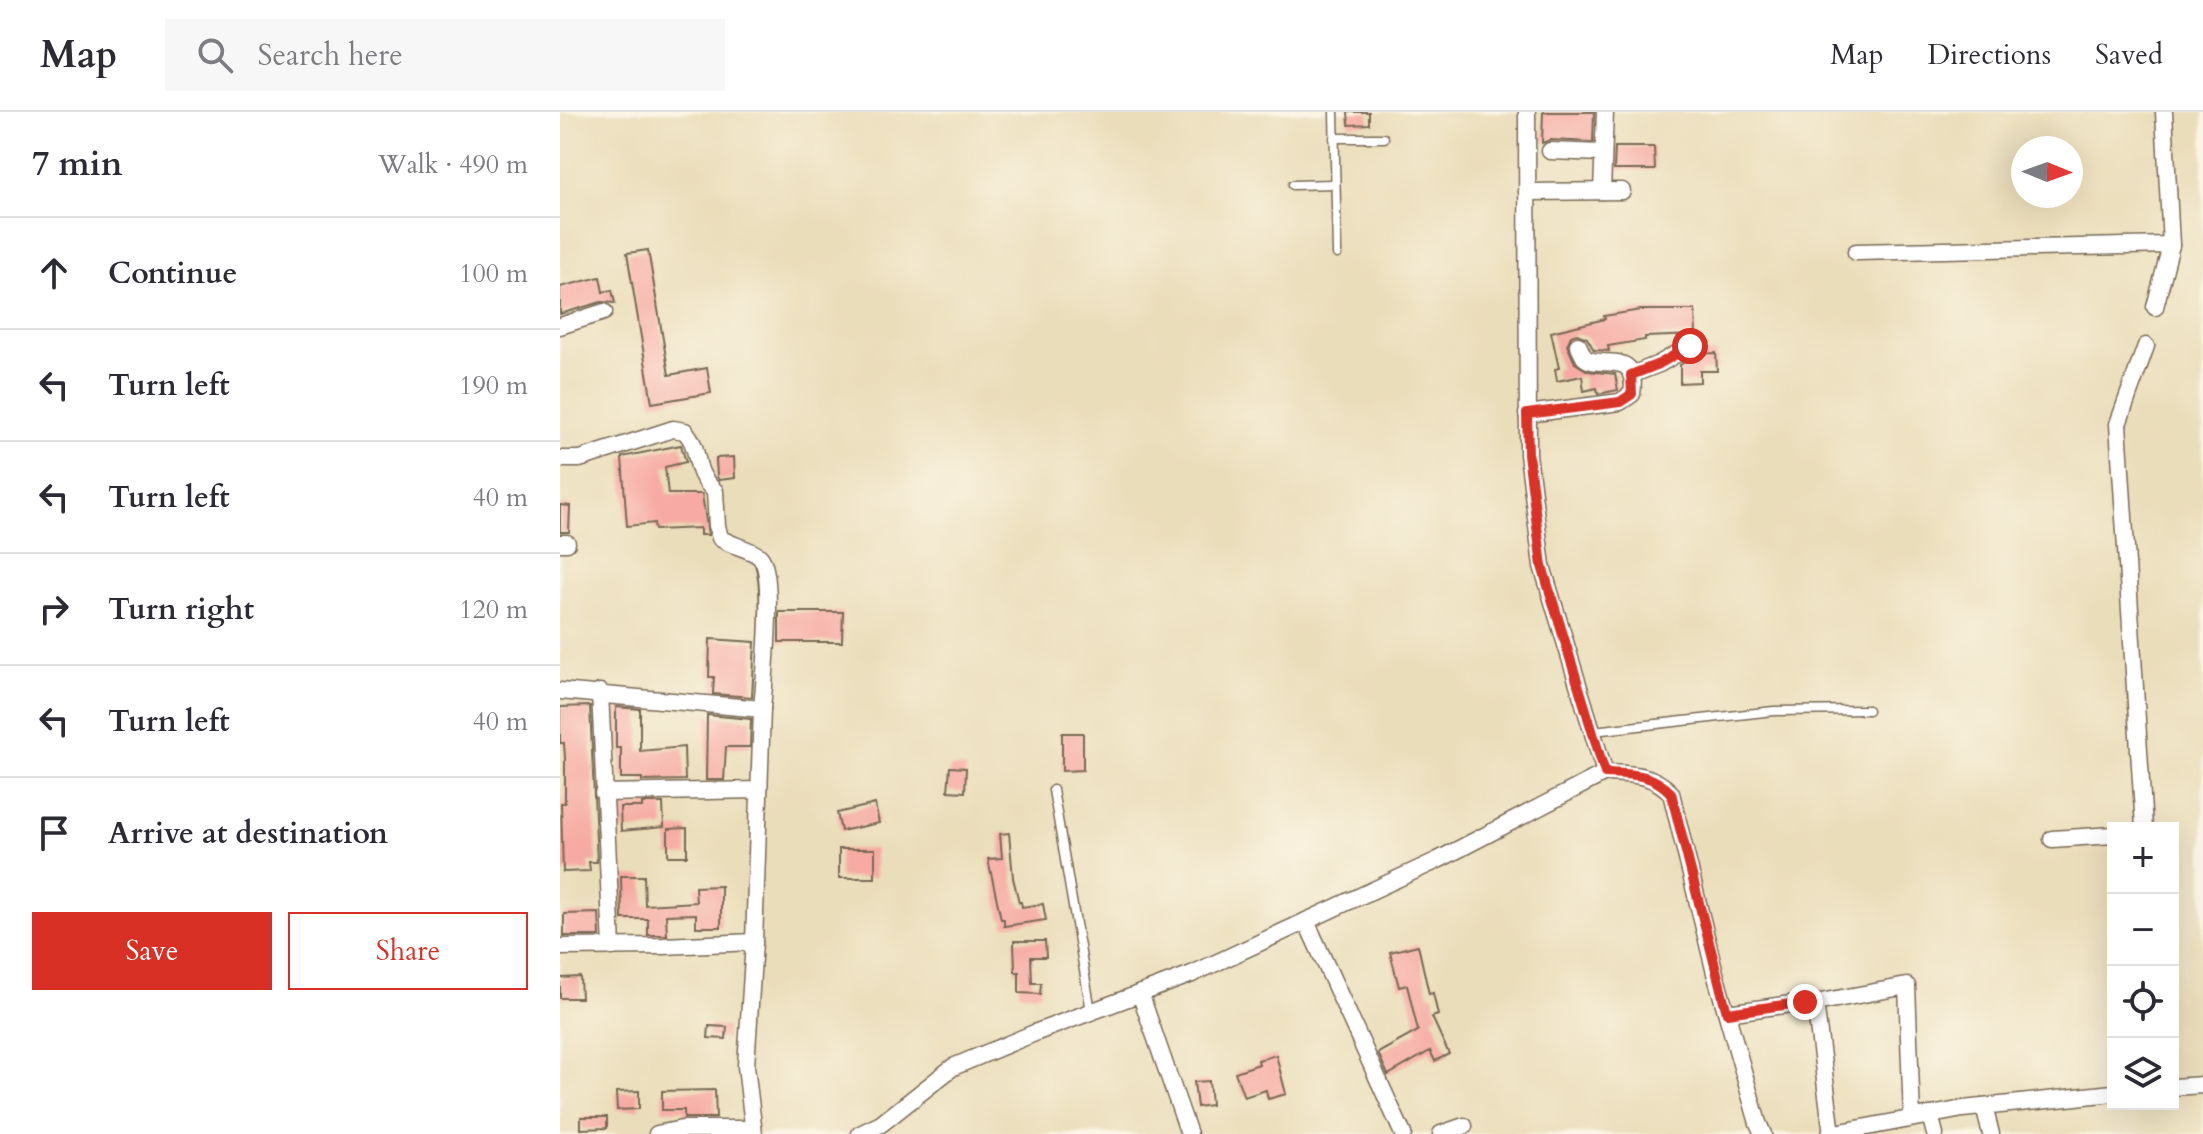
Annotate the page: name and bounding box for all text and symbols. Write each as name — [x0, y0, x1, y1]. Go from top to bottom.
search box — [165, 19, 725, 91]
text: Map — [40, 29, 117, 81]
icon: search — [193, 33, 237, 77]
text: Search here — [257, 35, 403, 76]
text: Map — [1830, 36, 1884, 74]
text: Directions — [1928, 36, 2051, 74]
text: Saved — [2095, 36, 2163, 74]
north arrow — [2011, 136, 2083, 208]
text: 7 min — [32, 141, 123, 187]
text: Walk · 490 m — [378, 147, 528, 182]
icon: ahead — [32, 251, 76, 295]
text: Continue — [108, 253, 237, 294]
text: 100 m — [459, 256, 528, 291]
route start — [1672, 328, 1708, 364]
icon: left — [32, 363, 76, 407]
text: Turn left — [108, 365, 230, 406]
text: 190 m — [459, 368, 528, 403]
icon: left — [32, 475, 76, 519]
text: Turn left — [108, 477, 230, 518]
text: 40 m — [472, 480, 528, 515]
icon: right — [32, 587, 76, 631]
text: Turn right — [108, 589, 254, 630]
text: 120 m — [459, 592, 528, 627]
icon: left — [32, 699, 76, 743]
text: Turn left — [108, 701, 230, 742]
text: 40 m — [472, 704, 528, 739]
icon: arrive — [32, 811, 76, 855]
text: Arrive at destination — [108, 813, 388, 854]
map controls — [2107, 822, 2179, 1110]
button: + — [2107, 822, 2179, 894]
button: − — [2107, 894, 2179, 966]
button: Save — [32, 912, 272, 990]
button: Share — [288, 912, 528, 990]
button: locate — [2107, 966, 2179, 1038]
route end — [1787, 984, 1823, 1020]
button: layers — [2107, 1038, 2179, 1110]

